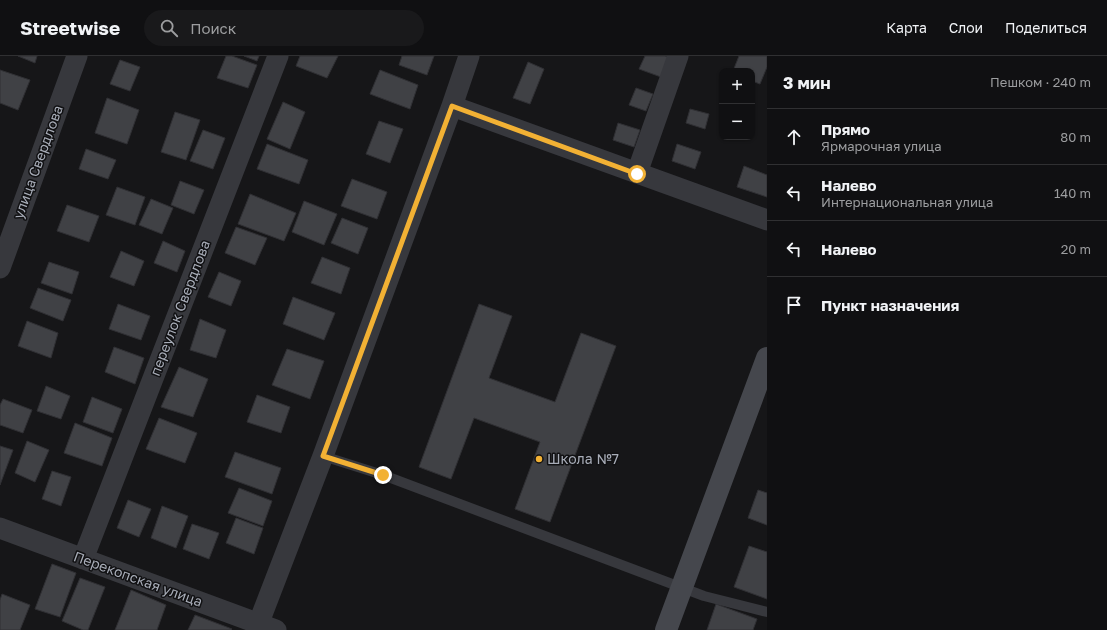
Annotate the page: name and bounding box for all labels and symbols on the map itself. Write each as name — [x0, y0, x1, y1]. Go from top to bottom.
street label: улица Свердлова — [9, 103, 66, 221]
route start — [628, 165, 646, 183]
street label: переулок Свердлова — [146, 238, 213, 378]
place label: Школа №7 — [547, 450, 619, 467]
marker: Школа №7 — [534, 454, 544, 464]
route end — [374, 466, 392, 484]
street label: Перекопская улица — [71, 547, 205, 610]

